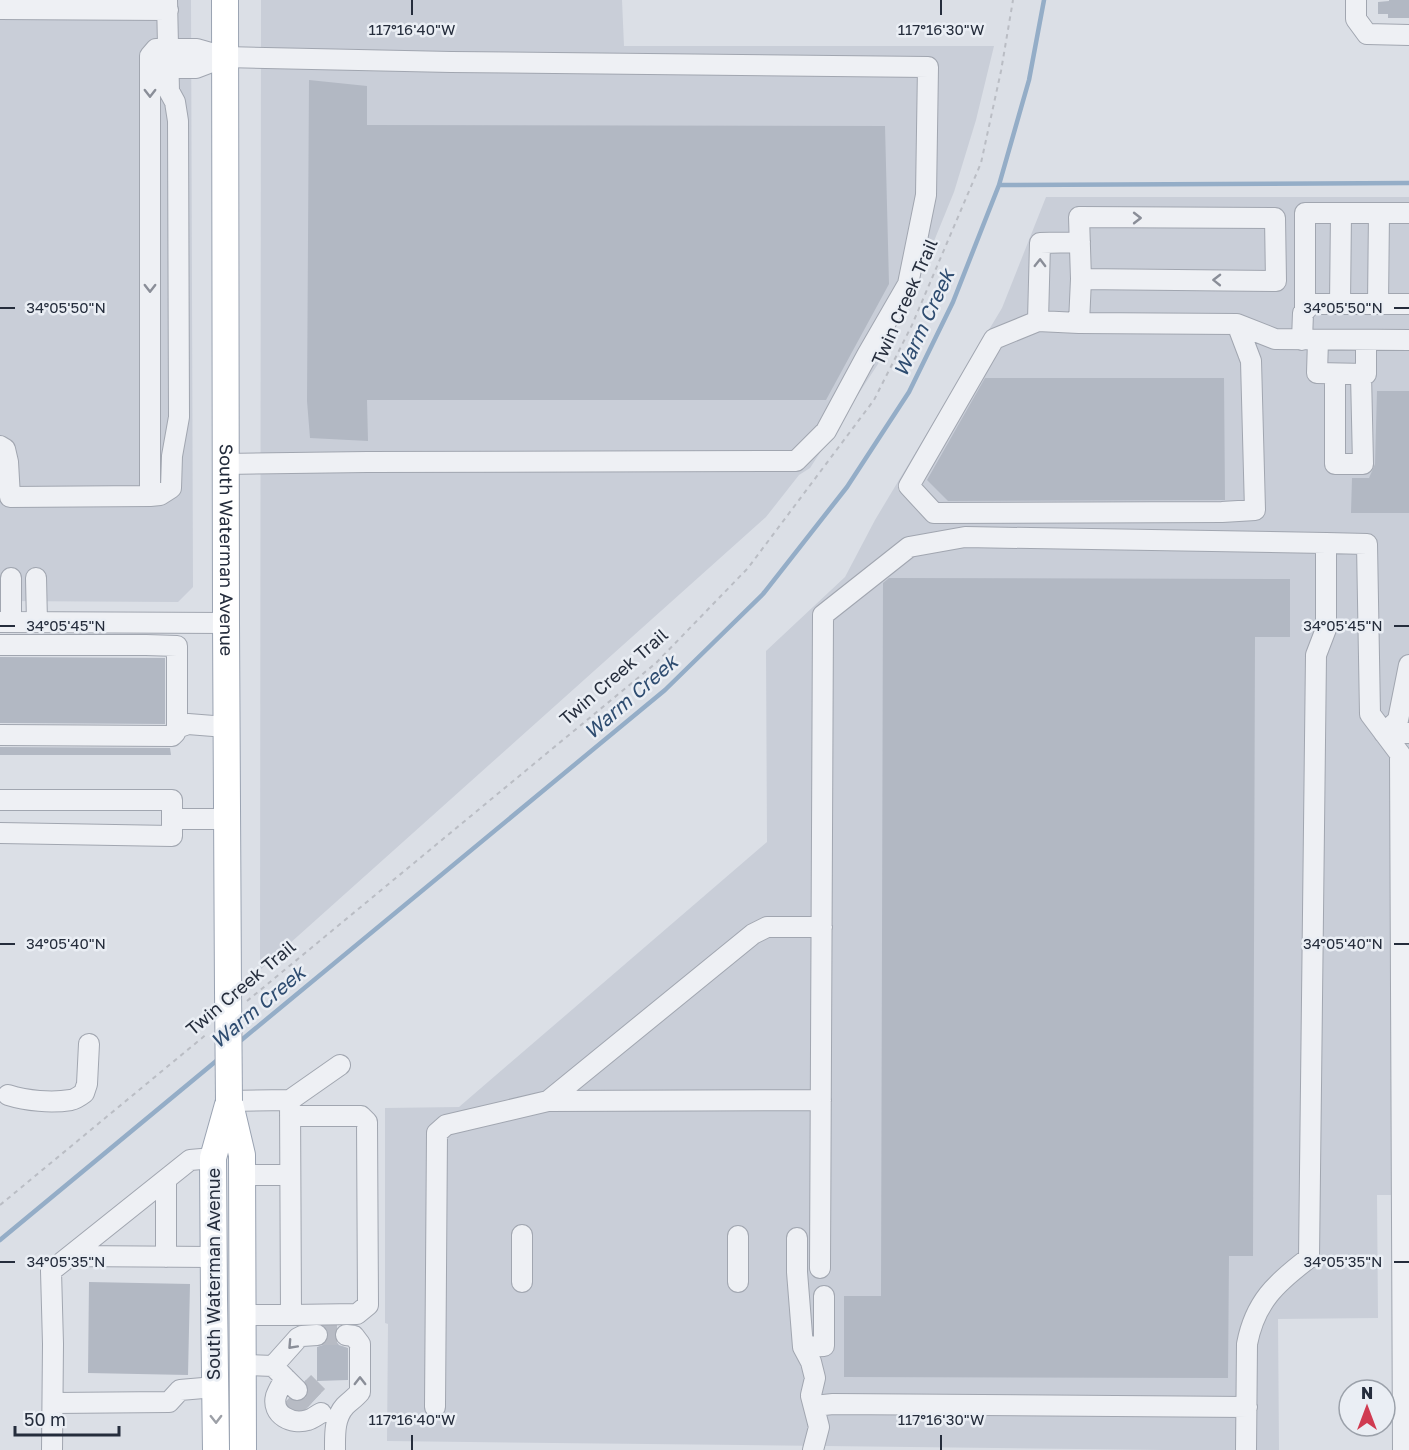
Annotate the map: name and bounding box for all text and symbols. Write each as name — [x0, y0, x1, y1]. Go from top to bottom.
text: 117°16'40"W — [368, 20, 456, 38]
text: 117°16'30"W — [898, 20, 984, 38]
one-way arrow — [144, 89, 156, 98]
one-way arrow — [1133, 211, 1142, 224]
street label: Twin Creek Trail — [866, 235, 942, 368]
one-way arrow — [1033, 258, 1046, 267]
water label: Warm Creek — [888, 263, 960, 380]
one-way arrow — [1213, 274, 1222, 286]
one-way arrow — [144, 284, 156, 293]
text: 34°05'50"N — [26, 298, 106, 316]
text: 34°05'50"N — [1303, 298, 1383, 316]
street label: South Waterman Avenue — [216, 444, 238, 656]
text: 34°05'45"N — [26, 616, 106, 634]
text: 34°05'45"N — [1303, 616, 1383, 634]
street label: Twin Creek Trail — [555, 623, 672, 729]
water label: Warm Creek — [579, 647, 684, 743]
text: 34°05'40"N — [26, 934, 106, 952]
text: 34°05'40"N — [1303, 934, 1383, 952]
street label: Twin Creek Trail — [181, 935, 300, 1039]
water label: Warm Creek — [205, 958, 312, 1053]
street label: South Waterman Avenue — [202, 1168, 224, 1380]
text: 34°05'35"N — [26, 1252, 106, 1270]
text: 34°05'35"N — [1303, 1252, 1383, 1270]
one-way arrow — [288, 1338, 299, 1348]
one-way arrow — [354, 1376, 366, 1385]
north arrow — [1337, 1378, 1397, 1438]
text: N — [1361, 1383, 1373, 1403]
scale bar — [15, 1399, 118, 1437]
text: 50 m — [24, 1408, 66, 1430]
text: 117°16'40"W — [368, 1410, 456, 1428]
text: 117°16'30"W — [898, 1410, 984, 1428]
one-way arrow — [210, 1415, 222, 1424]

